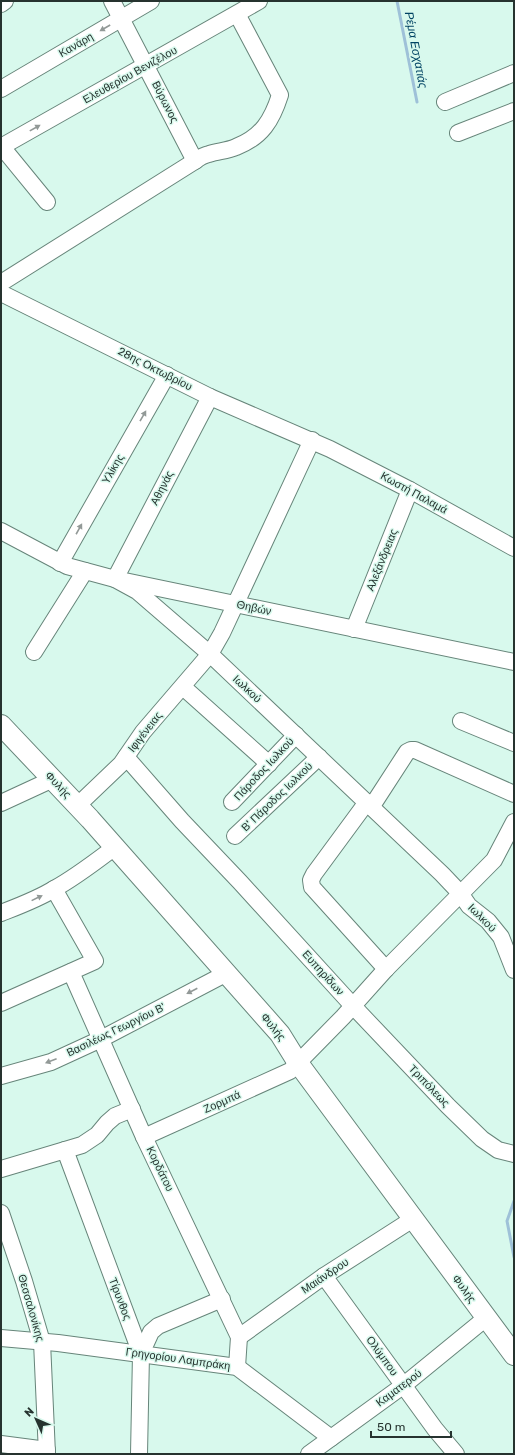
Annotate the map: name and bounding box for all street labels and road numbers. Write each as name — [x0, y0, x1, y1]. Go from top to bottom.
street label: Κανάρη — [56, 30, 96, 60]
street label: Ελευθερίου Βενιζέλου — [81, 44, 179, 106]
street label: Βύρωνος — [149, 79, 181, 125]
street label: 28ης Οκτωβρίου — [116, 345, 194, 393]
street label: Υλίκης — [99, 452, 127, 486]
street label: Αθηνάς — [148, 469, 176, 507]
street label: Κωστή Παλαμά — [378, 469, 450, 517]
street label: Αλεξάνδρειας — [364, 527, 400, 593]
street label: Θηβών — [235, 598, 273, 618]
street label: Ιωλκού — [230, 673, 264, 705]
street label: Ιφιγένειας — [125, 709, 165, 755]
street label: Πάροδος Ιωλκού — [232, 735, 296, 803]
street label: Β' Πάροδος Ιωλκού — [239, 760, 315, 834]
street label: Φυλής — [42, 769, 74, 801]
street label: Ιωλκού — [465, 901, 499, 935]
street label: Ευπηρίδων — [299, 948, 347, 999]
street label: Βασιλέως Γεωργίου Β' — [65, 1000, 167, 1060]
street label: Φυλής — [258, 1011, 288, 1043]
street label: Τριπόλεως — [406, 1062, 452, 1110]
street label: Ζορμπά — [201, 1088, 243, 1116]
street label: Κορδάτου — [144, 1144, 176, 1194]
street label: Μαιάνδρου — [299, 1255, 351, 1297]
street label: Φυλής — [449, 1272, 479, 1306]
street label: Θεσσαλονίκης — [15, 1273, 47, 1343]
street label: Τίρυνθος — [106, 1276, 134, 1322]
street label: Ολύμπου — [363, 1334, 401, 1378]
street label: Γρηγορίου Λαμπράκη — [125, 1345, 231, 1373]
street label: Καματερού — [374, 1367, 424, 1409]

